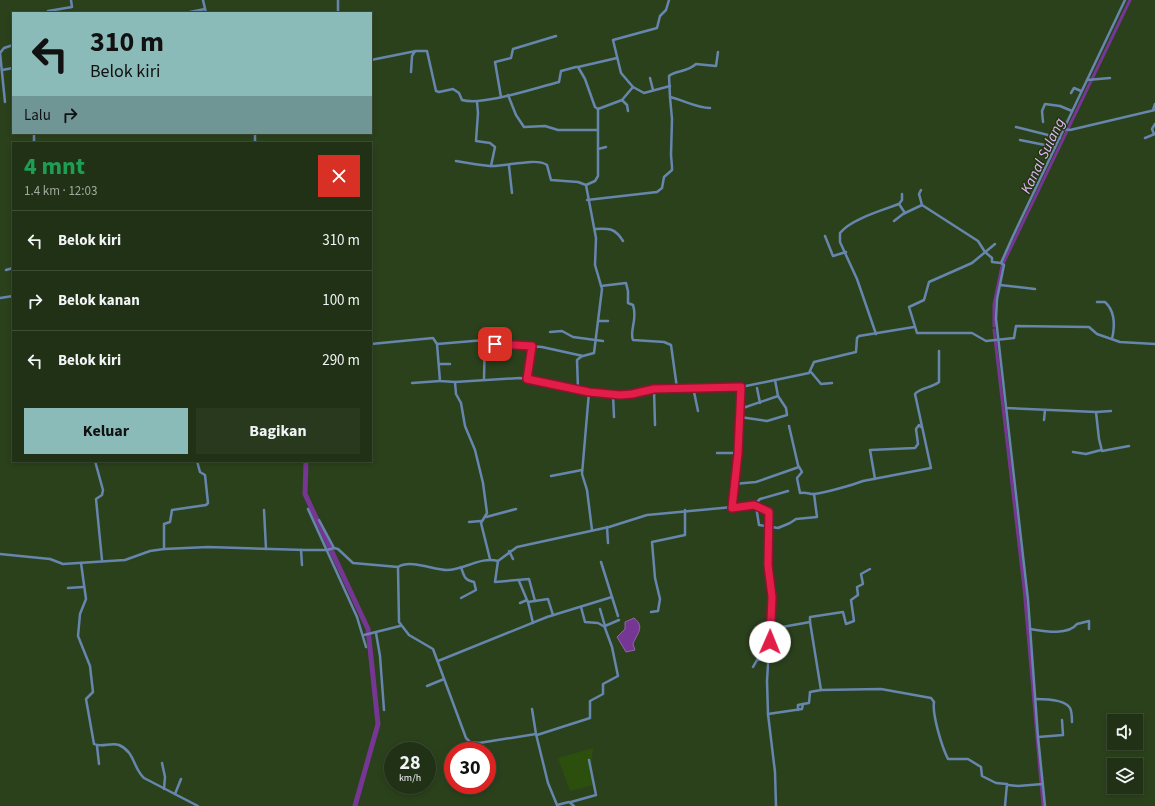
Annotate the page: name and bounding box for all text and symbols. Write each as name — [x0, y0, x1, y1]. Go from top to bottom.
text: 310 m — [90, 22, 164, 62]
icon: left — [24, 28, 76, 80]
text: Belok kiri — [90, 59, 160, 84]
icon: right — [59, 104, 81, 126]
text: Lalu — [24, 105, 51, 126]
water label: Kanal Sulang — [1016, 115, 1070, 197]
text: 4 mnt — [24, 149, 85, 184]
button: close — [318, 155, 360, 197]
text: 1.4 km · 12:03 — [24, 182, 98, 200]
icon: left — [24, 230, 46, 252]
text: Belok kiri — [58, 230, 121, 251]
text: 310 m — [322, 230, 360, 251]
icon: right — [24, 290, 46, 312]
text: Belok kanan — [58, 290, 140, 311]
text: 100 m — [322, 290, 360, 311]
pin — [478, 327, 512, 361]
icon: arrive — [484, 333, 506, 355]
icon: left — [24, 350, 46, 372]
text: Belok kiri — [58, 350, 121, 371]
text: 290 m — [322, 350, 360, 371]
button: Keluar — [24, 408, 188, 454]
button: Bagikan — [196, 408, 360, 454]
position arrow — [749, 621, 791, 663]
map controls — [1107, 714, 1143, 794]
button: sound — [1107, 714, 1143, 750]
speed limit sign: 30 — [444, 742, 496, 794]
text: 28 — [399, 749, 421, 777]
button: layers — [1107, 758, 1143, 794]
text: km/h — [399, 771, 421, 785]

